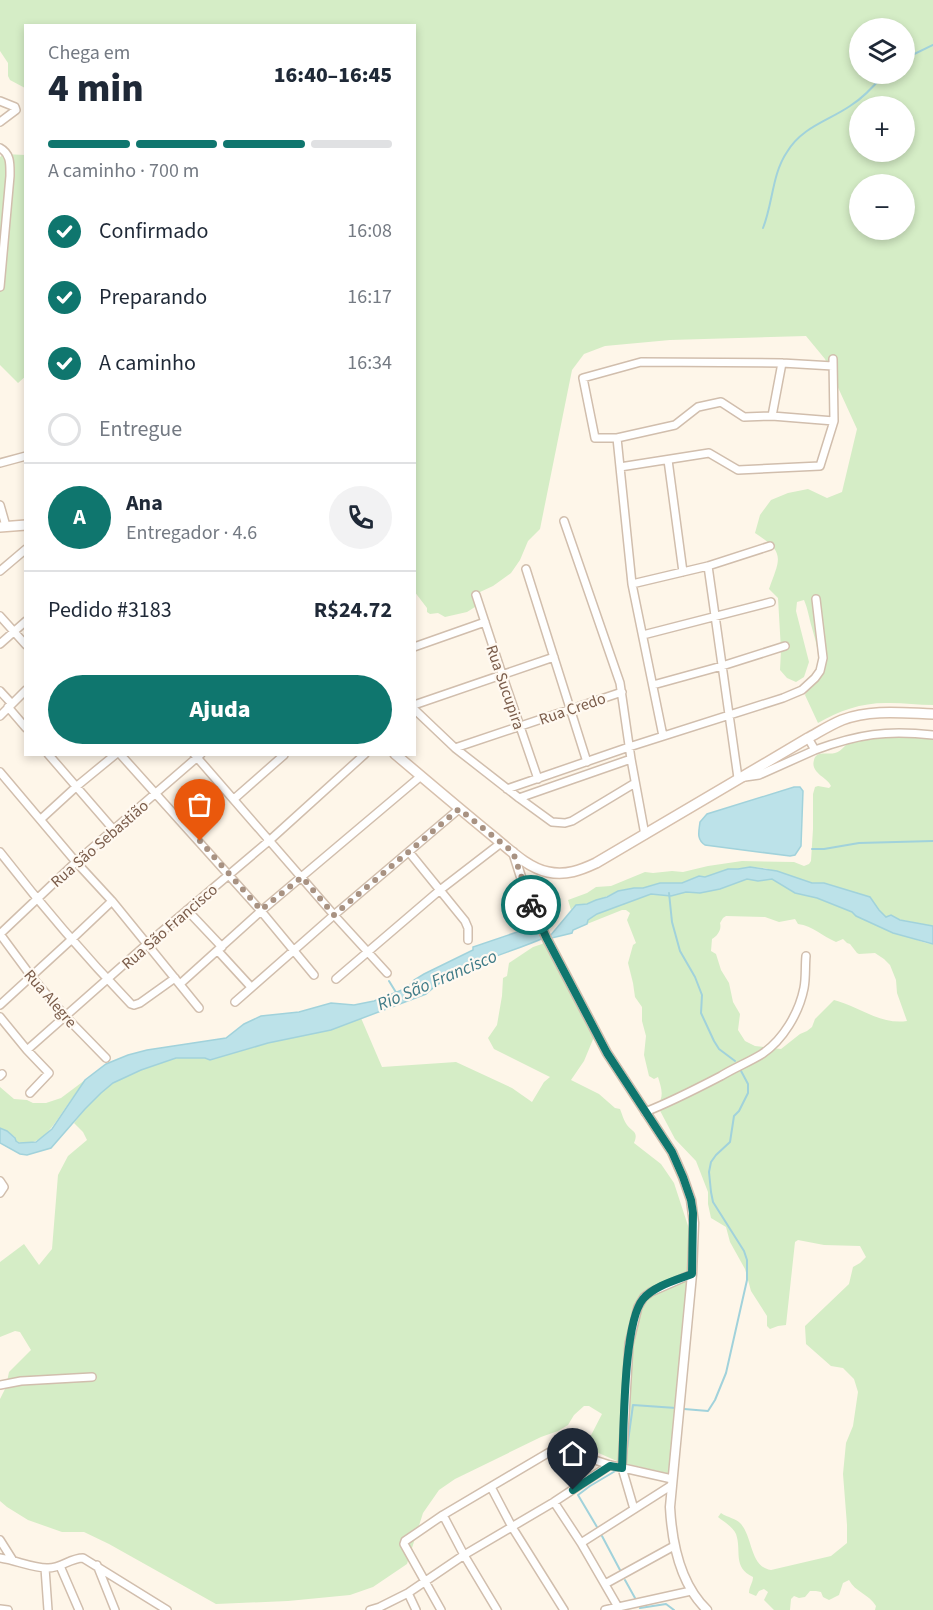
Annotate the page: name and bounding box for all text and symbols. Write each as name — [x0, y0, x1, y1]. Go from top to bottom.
map controls — [849, 18, 915, 240]
button: layers — [849, 18, 915, 84]
text: Chega em — [48, 39, 130, 67]
text: 16:40–16:45 — [274, 59, 392, 91]
text: 4 min — [48, 61, 144, 117]
button: + — [849, 96, 915, 162]
text: A caminho · 700 m — [48, 157, 199, 185]
button: − — [849, 174, 915, 240]
icon: check — [48, 215, 81, 248]
text: Confirmado — [99, 215, 208, 247]
text: 16:08 — [347, 217, 392, 245]
icon: check — [48, 281, 81, 314]
text: Preparando — [99, 281, 207, 313]
text: 16:17 — [347, 283, 392, 311]
icon: check — [48, 347, 81, 380]
text: A caminho — [99, 347, 196, 379]
text: 16:34 — [347, 349, 392, 377]
text: Entregue — [99, 413, 182, 445]
button: phone — [329, 486, 392, 549]
text: Ana — [126, 487, 163, 519]
text: A — [73, 501, 86, 533]
text: Entregador · 4.6 — [126, 519, 257, 547]
text: Pedido #3183 — [48, 594, 172, 626]
text: R$24.72 — [314, 594, 392, 626]
street label: Rua Sucupira — [480, 642, 530, 733]
button: Ajuda — [48, 675, 392, 744]
street label: Rua Credo — [536, 687, 609, 731]
pin — [174, 779, 225, 841]
icon: bag — [183, 788, 216, 821]
street label: Rua São Sebastião — [46, 795, 153, 892]
courier — [501, 875, 561, 935]
street label: Rua São Francisco — [117, 879, 222, 975]
icon: bike — [515, 889, 548, 922]
water label: Rio São Francisco — [373, 944, 501, 1017]
street label: Rua Alegre — [19, 965, 82, 1033]
pin — [547, 1428, 598, 1490]
icon: home — [556, 1437, 589, 1470]

